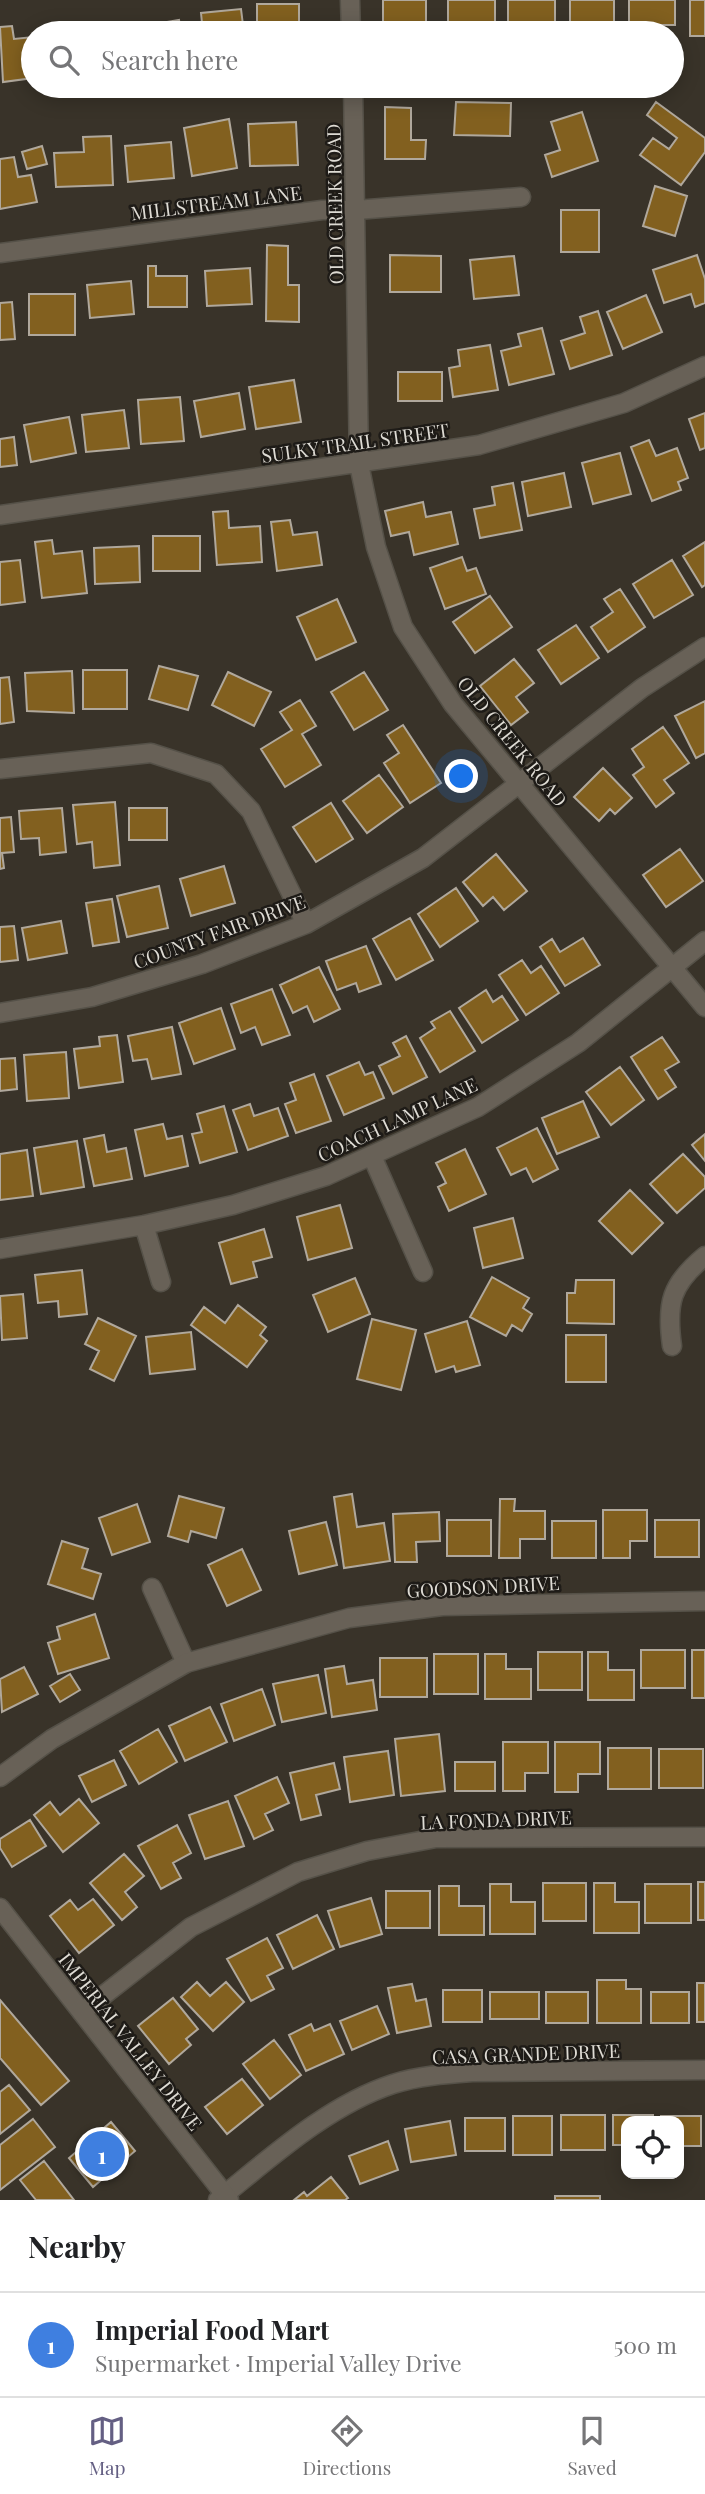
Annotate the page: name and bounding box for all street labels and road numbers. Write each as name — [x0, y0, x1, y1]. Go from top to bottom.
street label: OLD CREEK ROAD — [320, 123, 348, 285]
street label: MILLSTREAM LANE — [129, 179, 303, 225]
street label: SULKY TRAIL STREET — [260, 416, 451, 468]
street label: OLD CREEK ROAD — [452, 670, 574, 812]
street label: COUNTY FAIR DRIVE — [129, 888, 309, 974]
street label: COACH LAMP LANE — [313, 1071, 481, 1167]
street label: GOODSON DRIVE — [406, 1569, 560, 1603]
street label: LA FONDA DRIVE — [420, 1803, 572, 1835]
street label: IMPERIAL VALLEY DRIVE — [53, 1947, 209, 2135]
street label: CASA GRANDE DRIVE — [431, 2037, 621, 2069]

